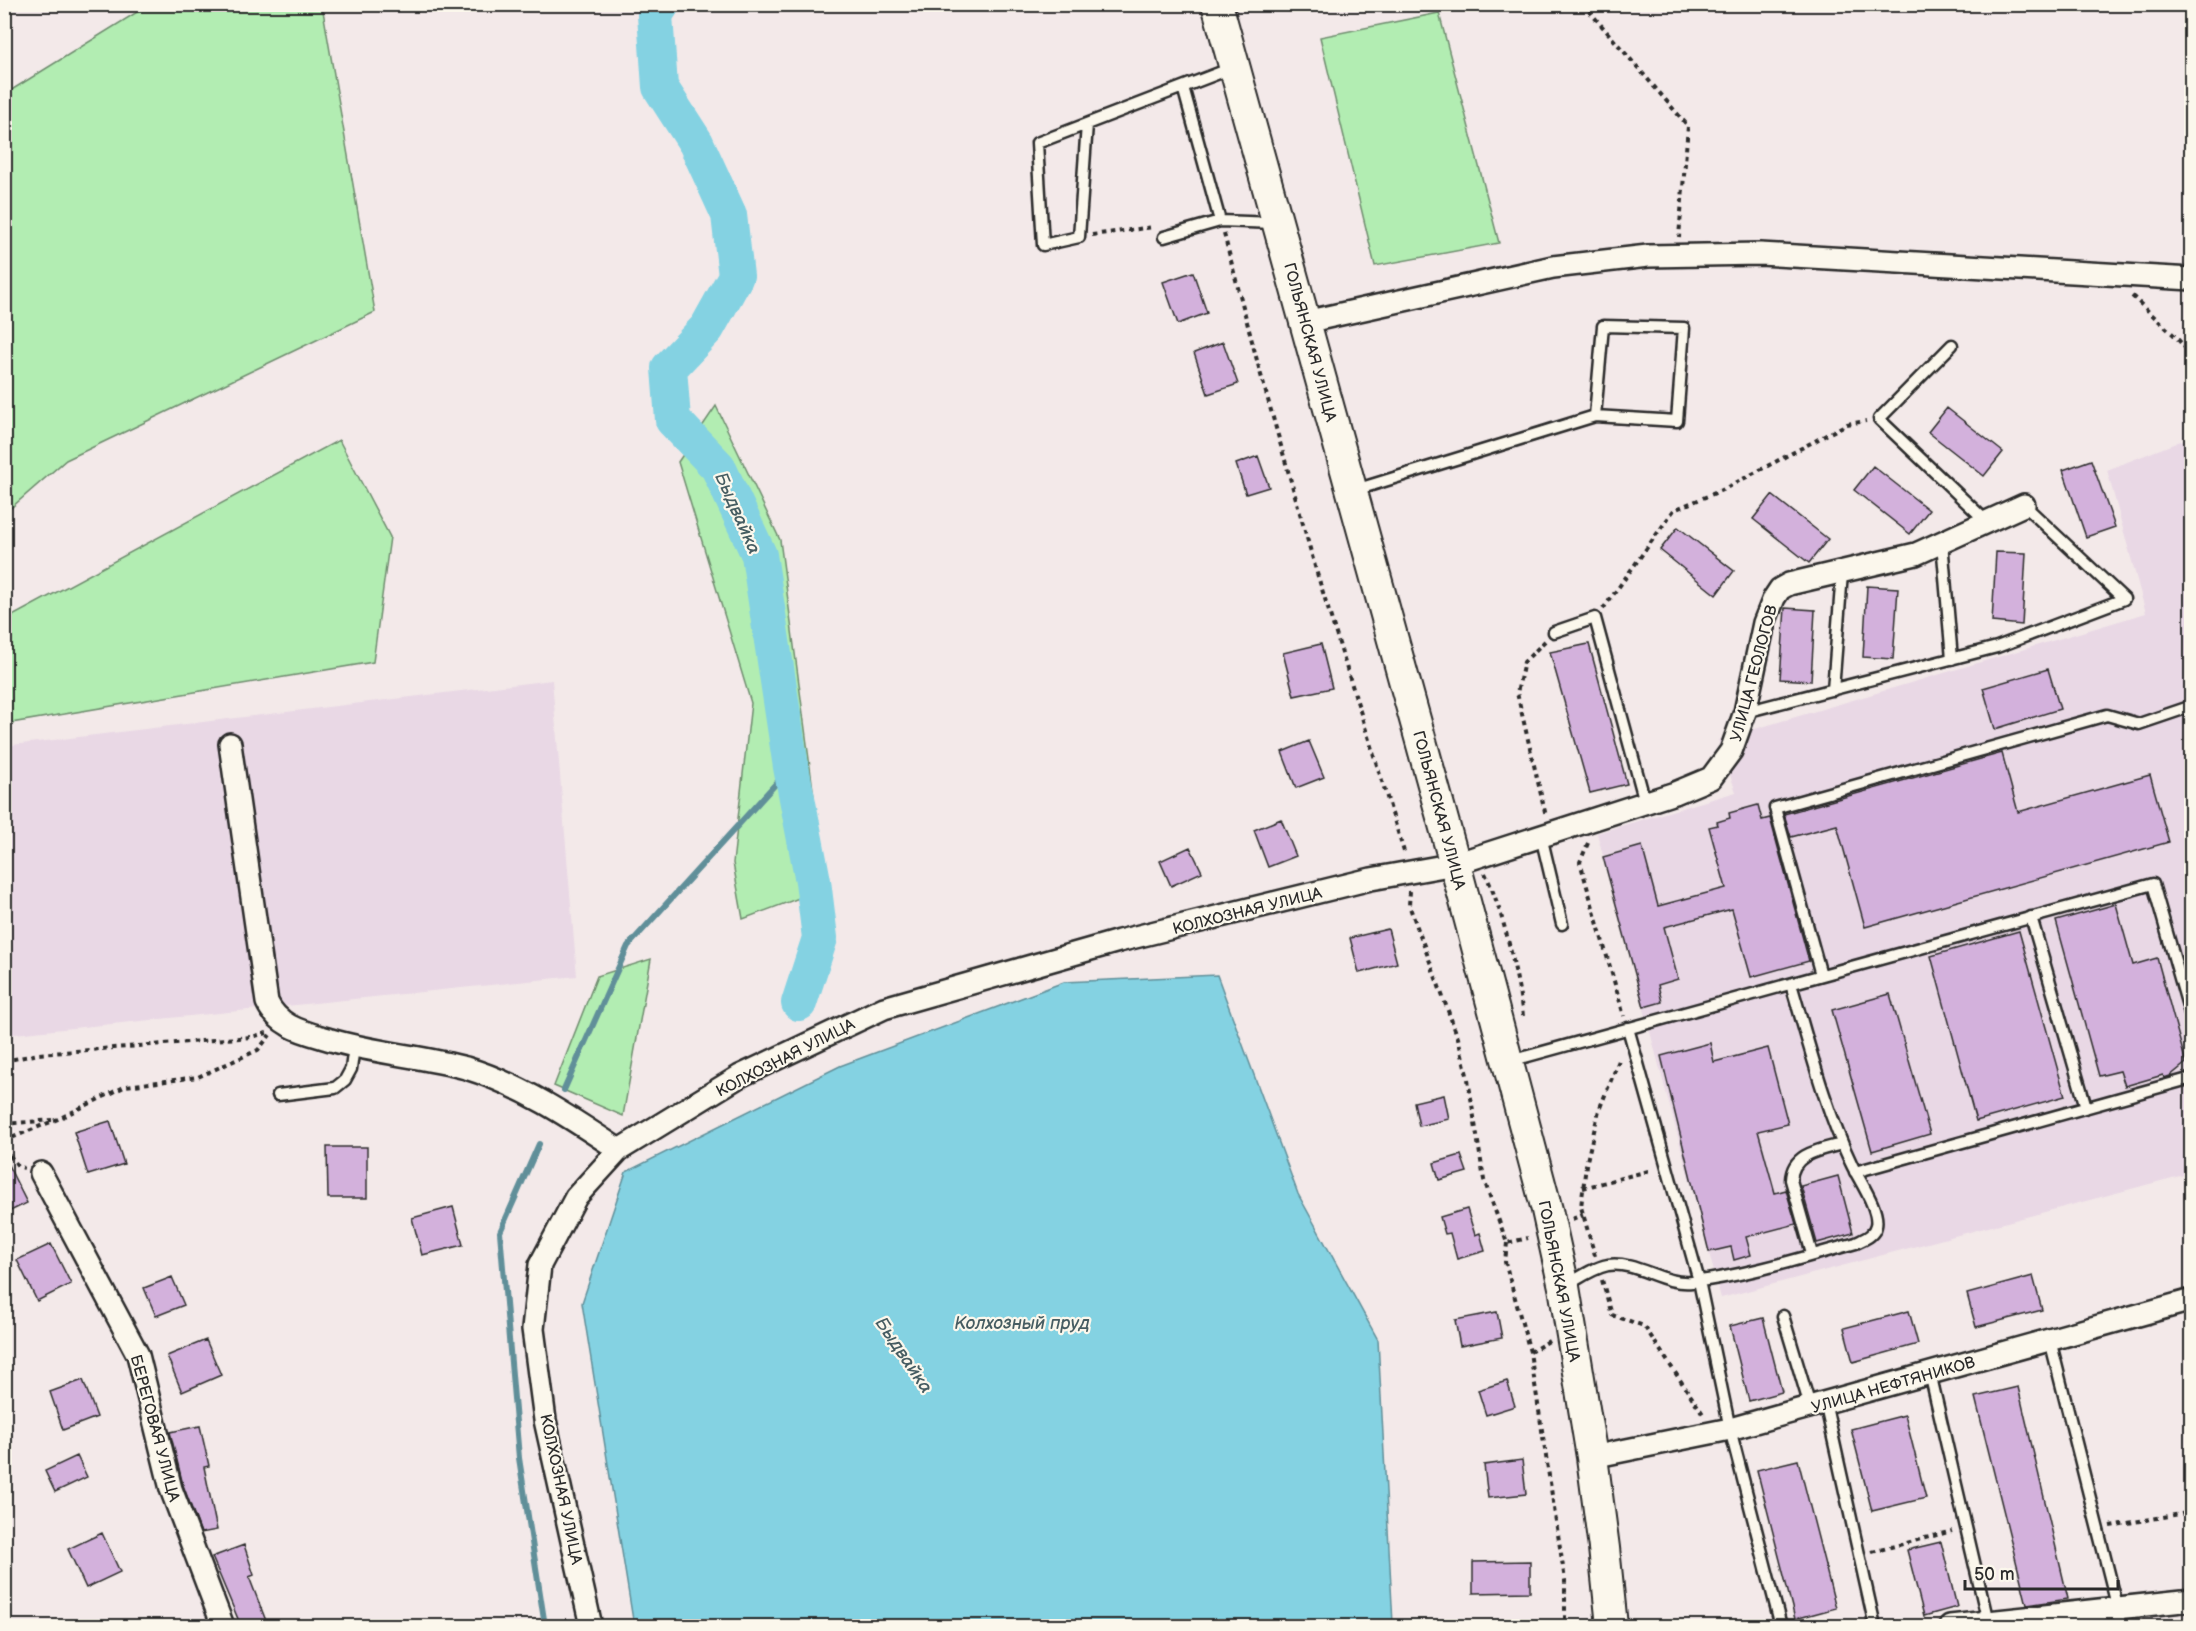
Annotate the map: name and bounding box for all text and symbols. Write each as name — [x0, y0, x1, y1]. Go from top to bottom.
street label: ГОЛЬЯНСКАЯ УЛИЦА — [1279, 261, 1340, 424]
water label: Быдвайка — [710, 469, 765, 557]
street label: УЛИЦА ГЕОЛОГОВ — [1727, 603, 1782, 744]
street label: ГОЛЬЯНСКАЯ УЛИЦА — [1408, 729, 1469, 892]
street label: КОЛХОЗНАЯ УЛИЦА — [1171, 884, 1324, 939]
street label: КОЛХОЗНАЯ УЛИЦА — [713, 1015, 858, 1102]
street label: ГОЛЬЯНСКАЯ УЛИЦА — [1534, 1199, 1584, 1364]
water label: Быдвайка — [871, 1313, 937, 1397]
water label: Колхозный пруд — [954, 1313, 1090, 1334]
street label: БЕРЕГОВАЯ УЛИЦА — [126, 1353, 183, 1504]
street label: УЛИЦА НЕФТЯНИКОВ — [1809, 1353, 1977, 1418]
street label: КОЛХОЗНАЯ УЛИЦА — [535, 1412, 586, 1566]
scale bar — [1965, 1553, 2118, 1591]
text: 50 m — [1974, 1564, 2015, 1585]

